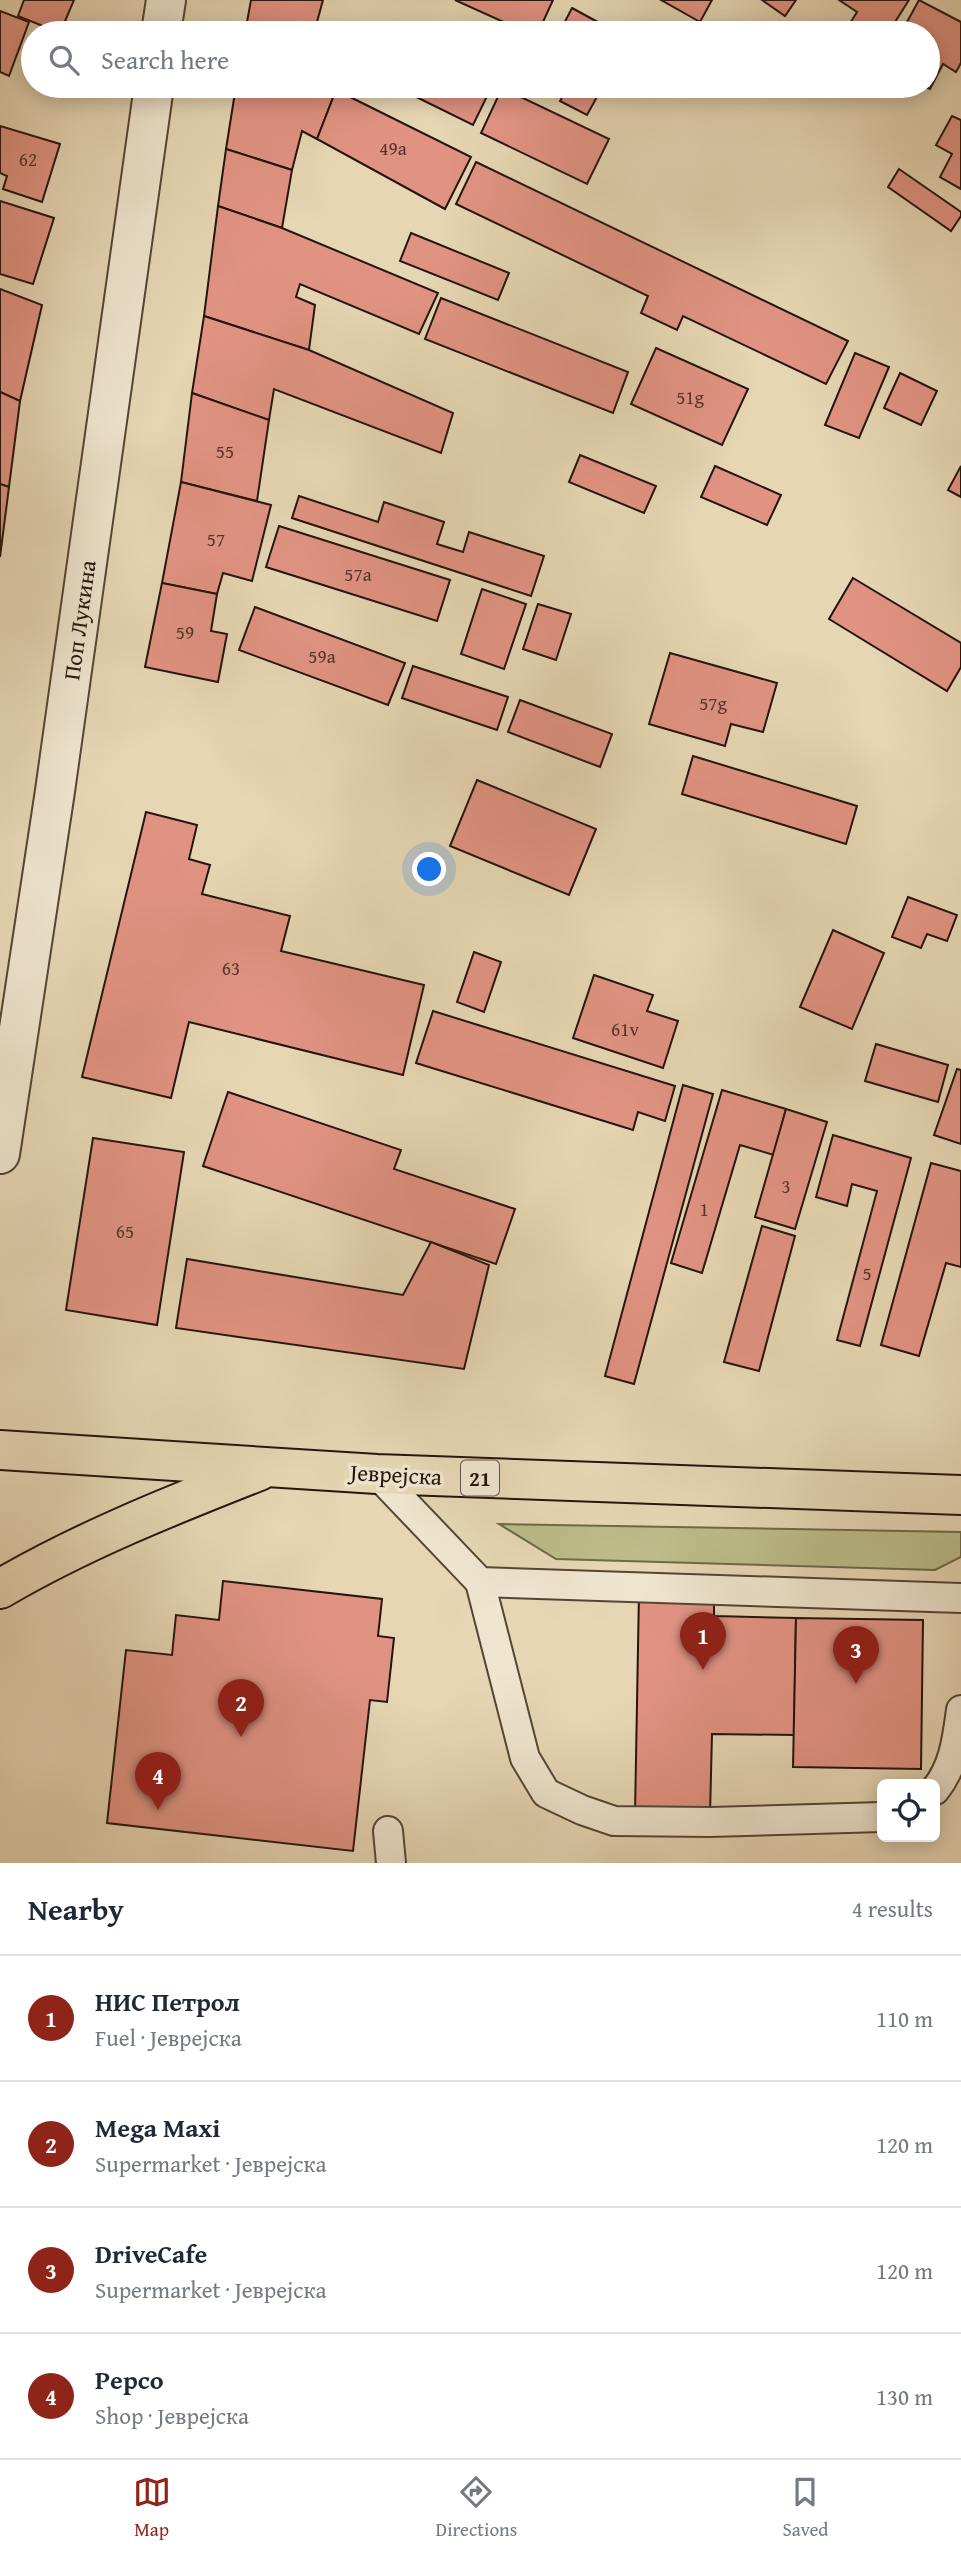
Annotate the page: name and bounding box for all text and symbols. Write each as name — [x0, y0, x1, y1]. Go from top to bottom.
search box — [21, 21, 940, 98]
text: Search here — [101, 40, 229, 79]
icon: search — [45, 41, 83, 79]
house number: 49a — [379, 134, 407, 162]
house number: 62 — [19, 145, 37, 173]
house number: 51g — [676, 383, 704, 411]
house number: 55 — [216, 437, 234, 465]
house number: 57 — [207, 525, 225, 553]
street label: Поп Лукина — [54, 558, 104, 682]
house number: 57a — [344, 560, 372, 588]
house number: 59 — [176, 618, 194, 646]
house number: 59a — [308, 642, 336, 670]
house number: 57g — [699, 689, 727, 717]
your location — [412, 852, 446, 886]
house number: 63 — [222, 954, 240, 982]
house number: 61v — [611, 1015, 639, 1043]
house number: 3 — [781, 1172, 791, 1200]
house number: 1 — [699, 1195, 709, 1223]
house number: 65 — [116, 1217, 134, 1245]
house number: 5 — [862, 1259, 872, 1287]
street label: Јеврејска — [346, 1455, 443, 1493]
road number: 21 — [461, 1460, 499, 1496]
pin: 1 — [680, 1612, 726, 1670]
pin: 3 — [833, 1626, 879, 1684]
pin: 2 — [218, 1679, 264, 1737]
pin: 4 — [135, 1752, 181, 1810]
map controls — [877, 1779, 940, 1842]
button: locate — [877, 1779, 940, 1842]
text: Nearby — [28, 1887, 124, 1931]
text: 4 results — [852, 1892, 933, 1925]
text: НИС Петрол — [95, 1982, 240, 2021]
text: 1 — [45, 2002, 57, 2035]
text: 110 m — [876, 2002, 933, 2035]
text: Fuel · Јеврејска — [95, 2021, 242, 2054]
text: Mega Maxi — [95, 2108, 220, 2147]
text: 2 — [45, 2128, 57, 2161]
text: 120 m — [876, 2128, 933, 2161]
text: Supermarket · Јеврејска — [95, 2147, 326, 2180]
text: DriveCafe — [95, 2234, 207, 2273]
text: 3 — [45, 2254, 57, 2287]
text: 120 m — [876, 2254, 933, 2287]
text: Supermarket · Јеврејска — [95, 2273, 326, 2306]
text: Pepco — [95, 2360, 164, 2399]
text: 4 — [45, 2380, 57, 2413]
text: 130 m — [876, 2380, 933, 2413]
text: Shop · Јеврејска — [95, 2399, 249, 2432]
tab: Map — [133, 2473, 171, 2543]
tab: Directions — [436, 2473, 517, 2543]
tab: Saved — [782, 2473, 828, 2543]

